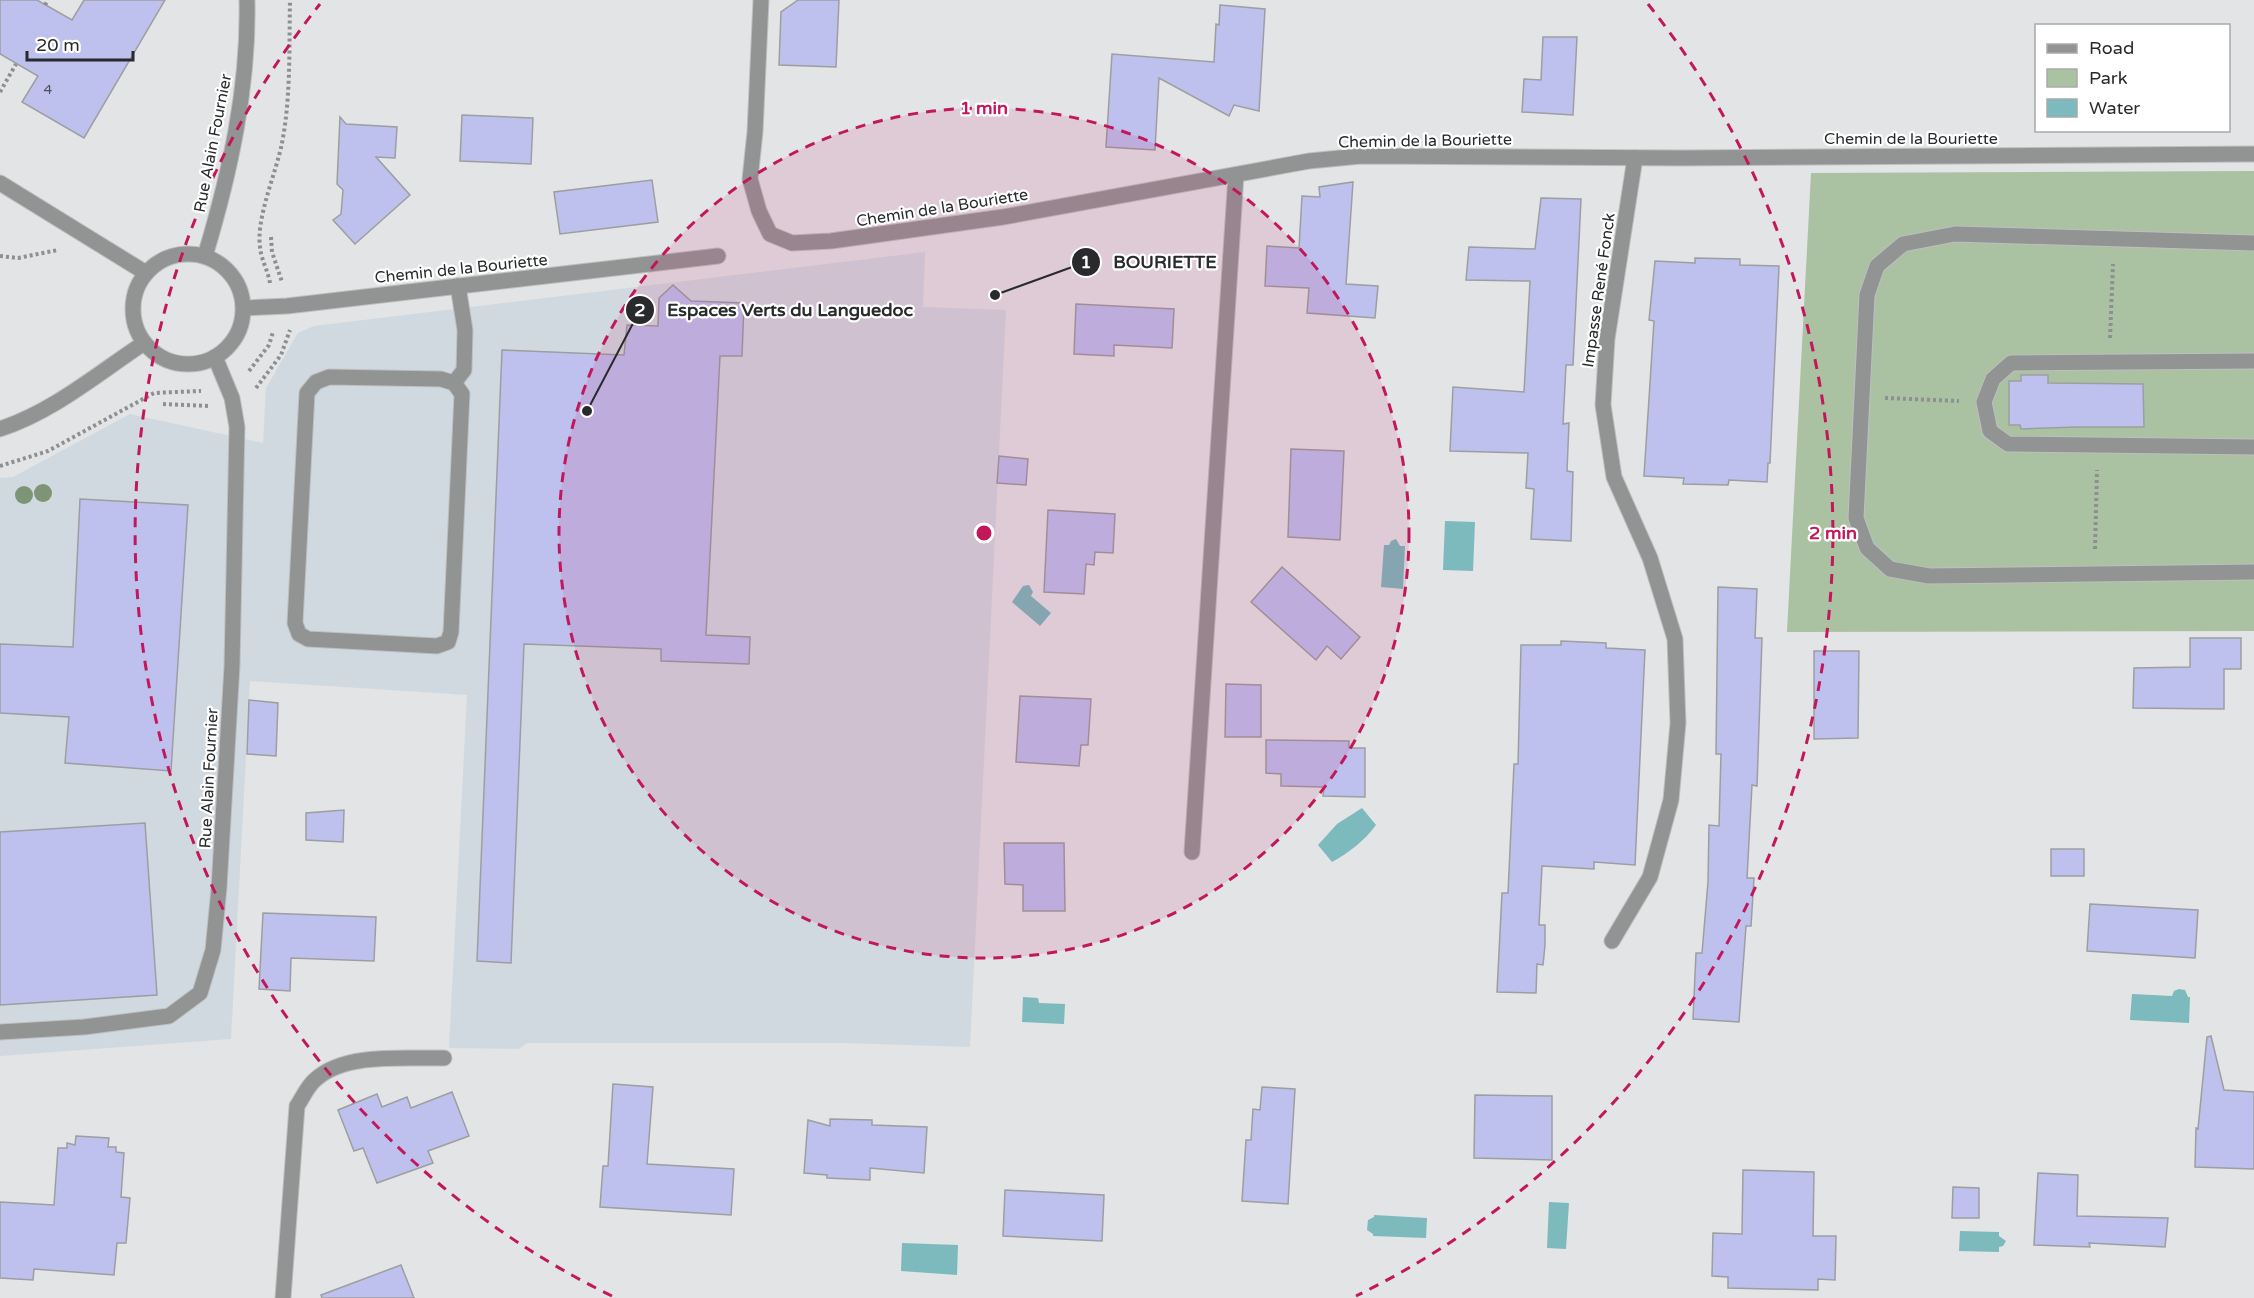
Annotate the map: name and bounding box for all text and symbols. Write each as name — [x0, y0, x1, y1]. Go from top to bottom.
scale bar — [27, 24, 134, 62]
legend — [2035, 24, 2230, 132]
text: 20 m — [36, 34, 80, 56]
text: Road — [2089, 37, 2134, 59]
text: Park — [2089, 67, 2128, 89]
street label: Rue Alain Fournier — [190, 71, 236, 214]
house number: 4 — [44, 81, 53, 98]
text: 1 min — [960, 97, 1008, 119]
text: Water — [2089, 97, 2140, 119]
street label: Chemin de la Bouriette — [1338, 129, 1512, 153]
street label: Chemin de la Bouriette — [1824, 129, 1998, 149]
street label: Chemin de la Bouriette — [855, 185, 1030, 231]
street label: Impasse René Fonck — [1578, 211, 1620, 369]
callout: BOURIETTE — [1071, 244, 1229, 280]
street label: Chemin de la Bouriette — [374, 250, 549, 288]
text: 1 — [1080, 251, 1092, 273]
text: BOURIETTE — [1113, 251, 1217, 273]
callout: Espaces Verts du Languedoc — [625, 292, 925, 328]
text: 2 — [634, 299, 646, 321]
text: Espaces Verts du Languedoc — [667, 299, 913, 321]
text: 2 min — [1809, 522, 1857, 544]
centre of rings — [974, 523, 994, 543]
street label: Rue Alain Fournier — [195, 706, 223, 849]

